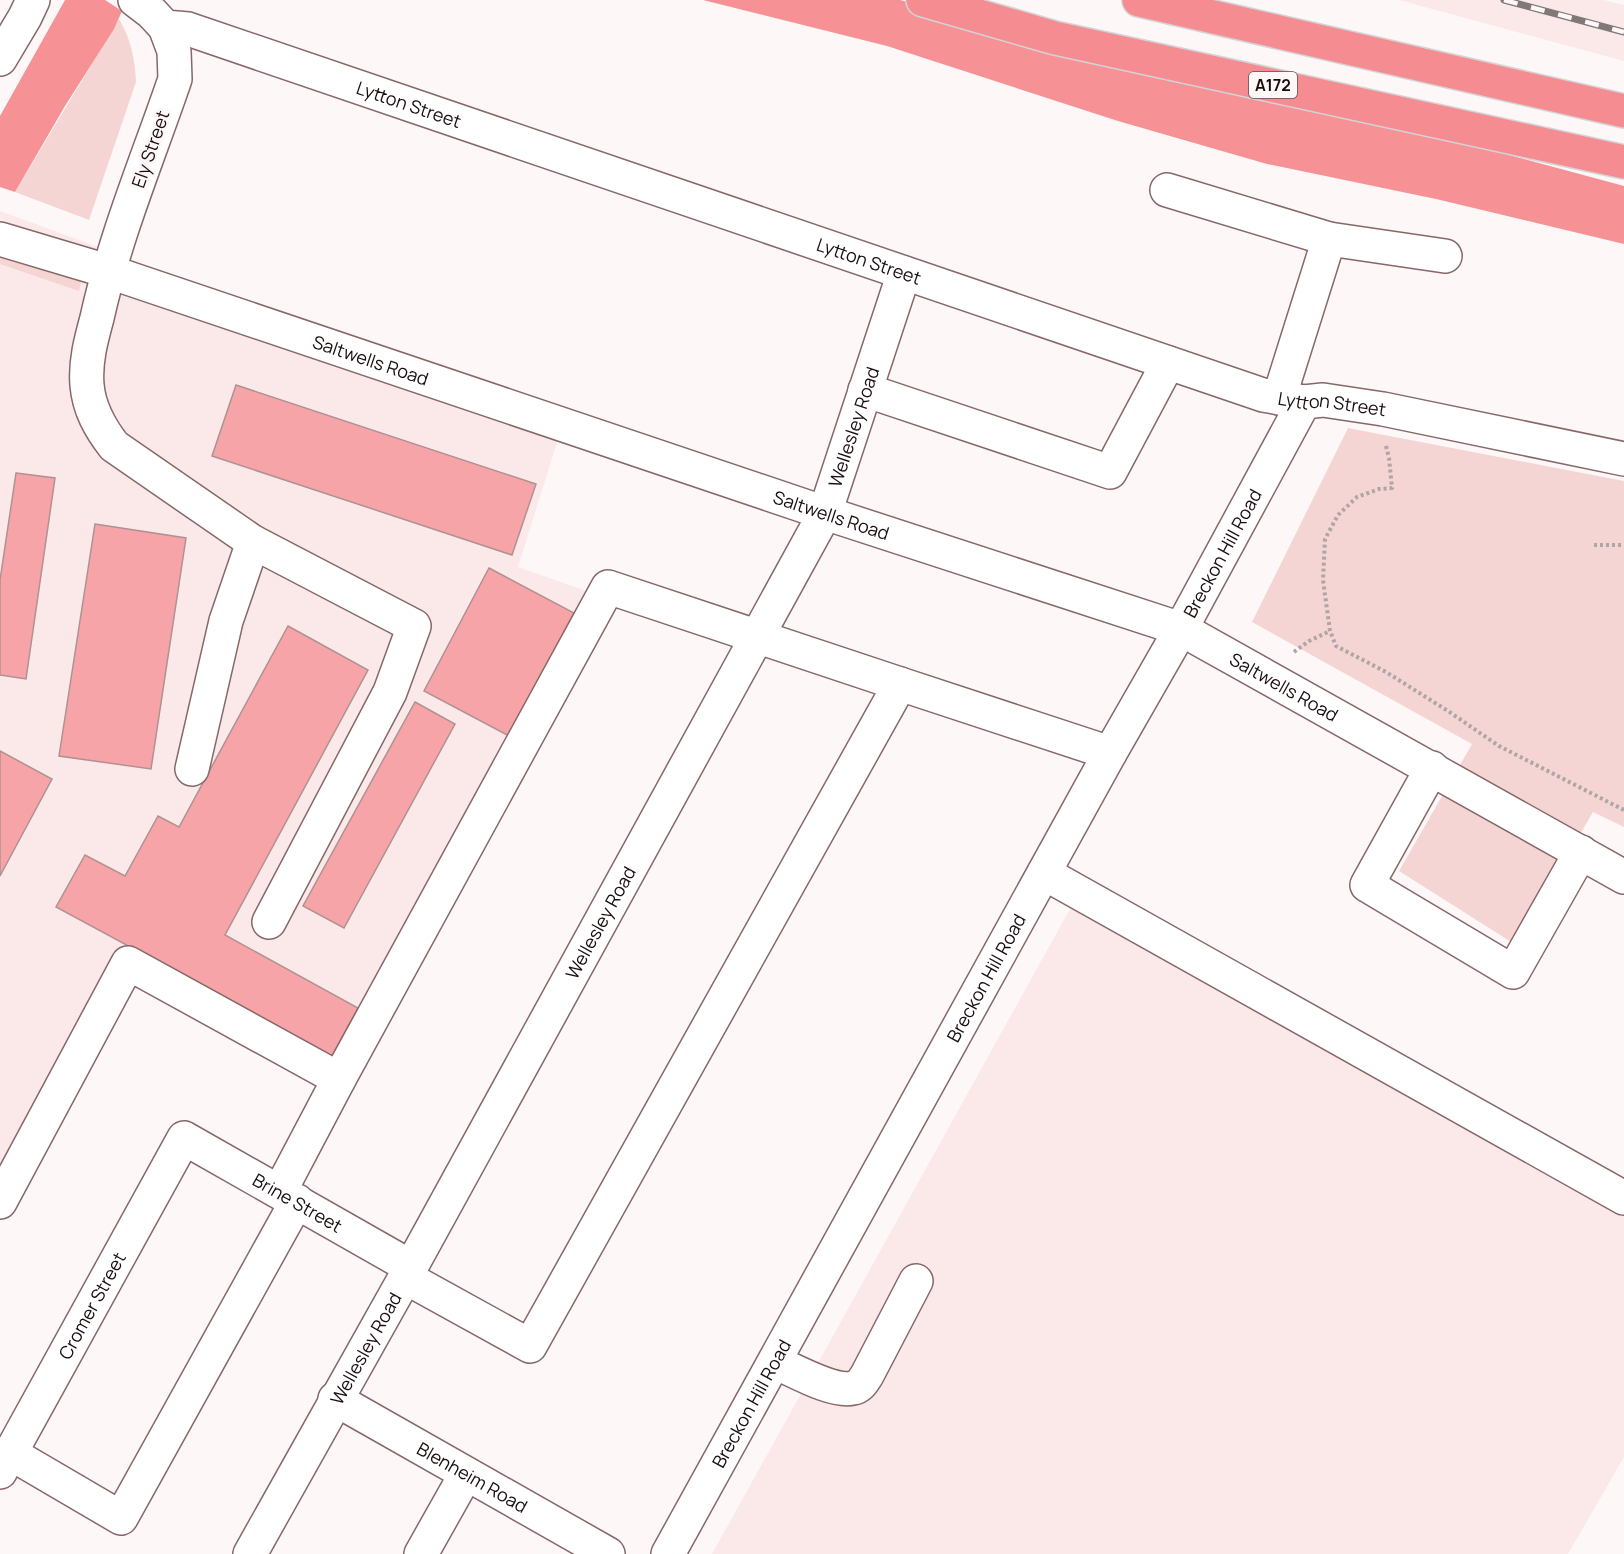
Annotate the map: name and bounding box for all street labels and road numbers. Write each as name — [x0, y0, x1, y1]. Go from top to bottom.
road number: A172 — [1249, 72, 1297, 98]
street label: Lytton Street — [353, 75, 464, 133]
street label: Ely Street — [126, 107, 174, 191]
street label: Lytton Street — [814, 232, 925, 290]
street label: Saltwells Road — [310, 329, 432, 391]
street label: Wellesley Road — [822, 364, 884, 490]
street label: Lytton Street — [1276, 386, 1388, 421]
street label: Saltwells Road — [770, 484, 892, 545]
street label: Breckon Hill Road — [1178, 485, 1267, 622]
street label: Saltwells Road — [1226, 647, 1343, 727]
street label: Wellesley Road — [560, 862, 641, 983]
street label: Breckon Hill Road — [941, 910, 1031, 1046]
street label: Brine Street — [248, 1168, 347, 1238]
street label: Cromer Street — [53, 1248, 131, 1363]
street label: Wellesley Road — [324, 1288, 407, 1409]
street label: Breckon Hill Road — [706, 1335, 796, 1472]
street label: Blenheim Road — [413, 1436, 532, 1518]

